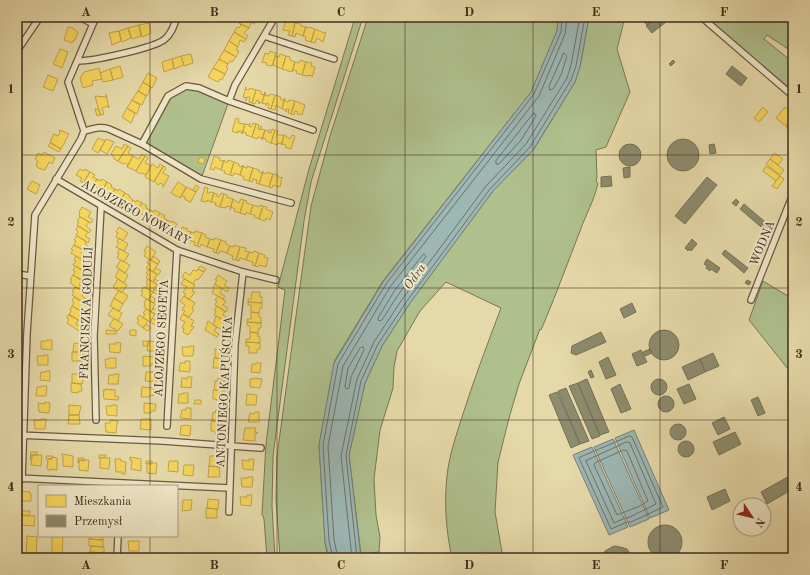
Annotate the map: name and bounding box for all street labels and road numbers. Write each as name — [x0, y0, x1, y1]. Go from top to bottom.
street label: ALOJZEGO NOWARY — [79, 178, 192, 248]
street label: WODNA — [748, 219, 777, 268]
street label: FRANCISZKA GODULI — [79, 246, 95, 380]
street label: ALOJZEGO SEGETA — [153, 279, 171, 397]
street label: ANTONIEGO KAPUŚCIKA — [211, 316, 235, 468]

